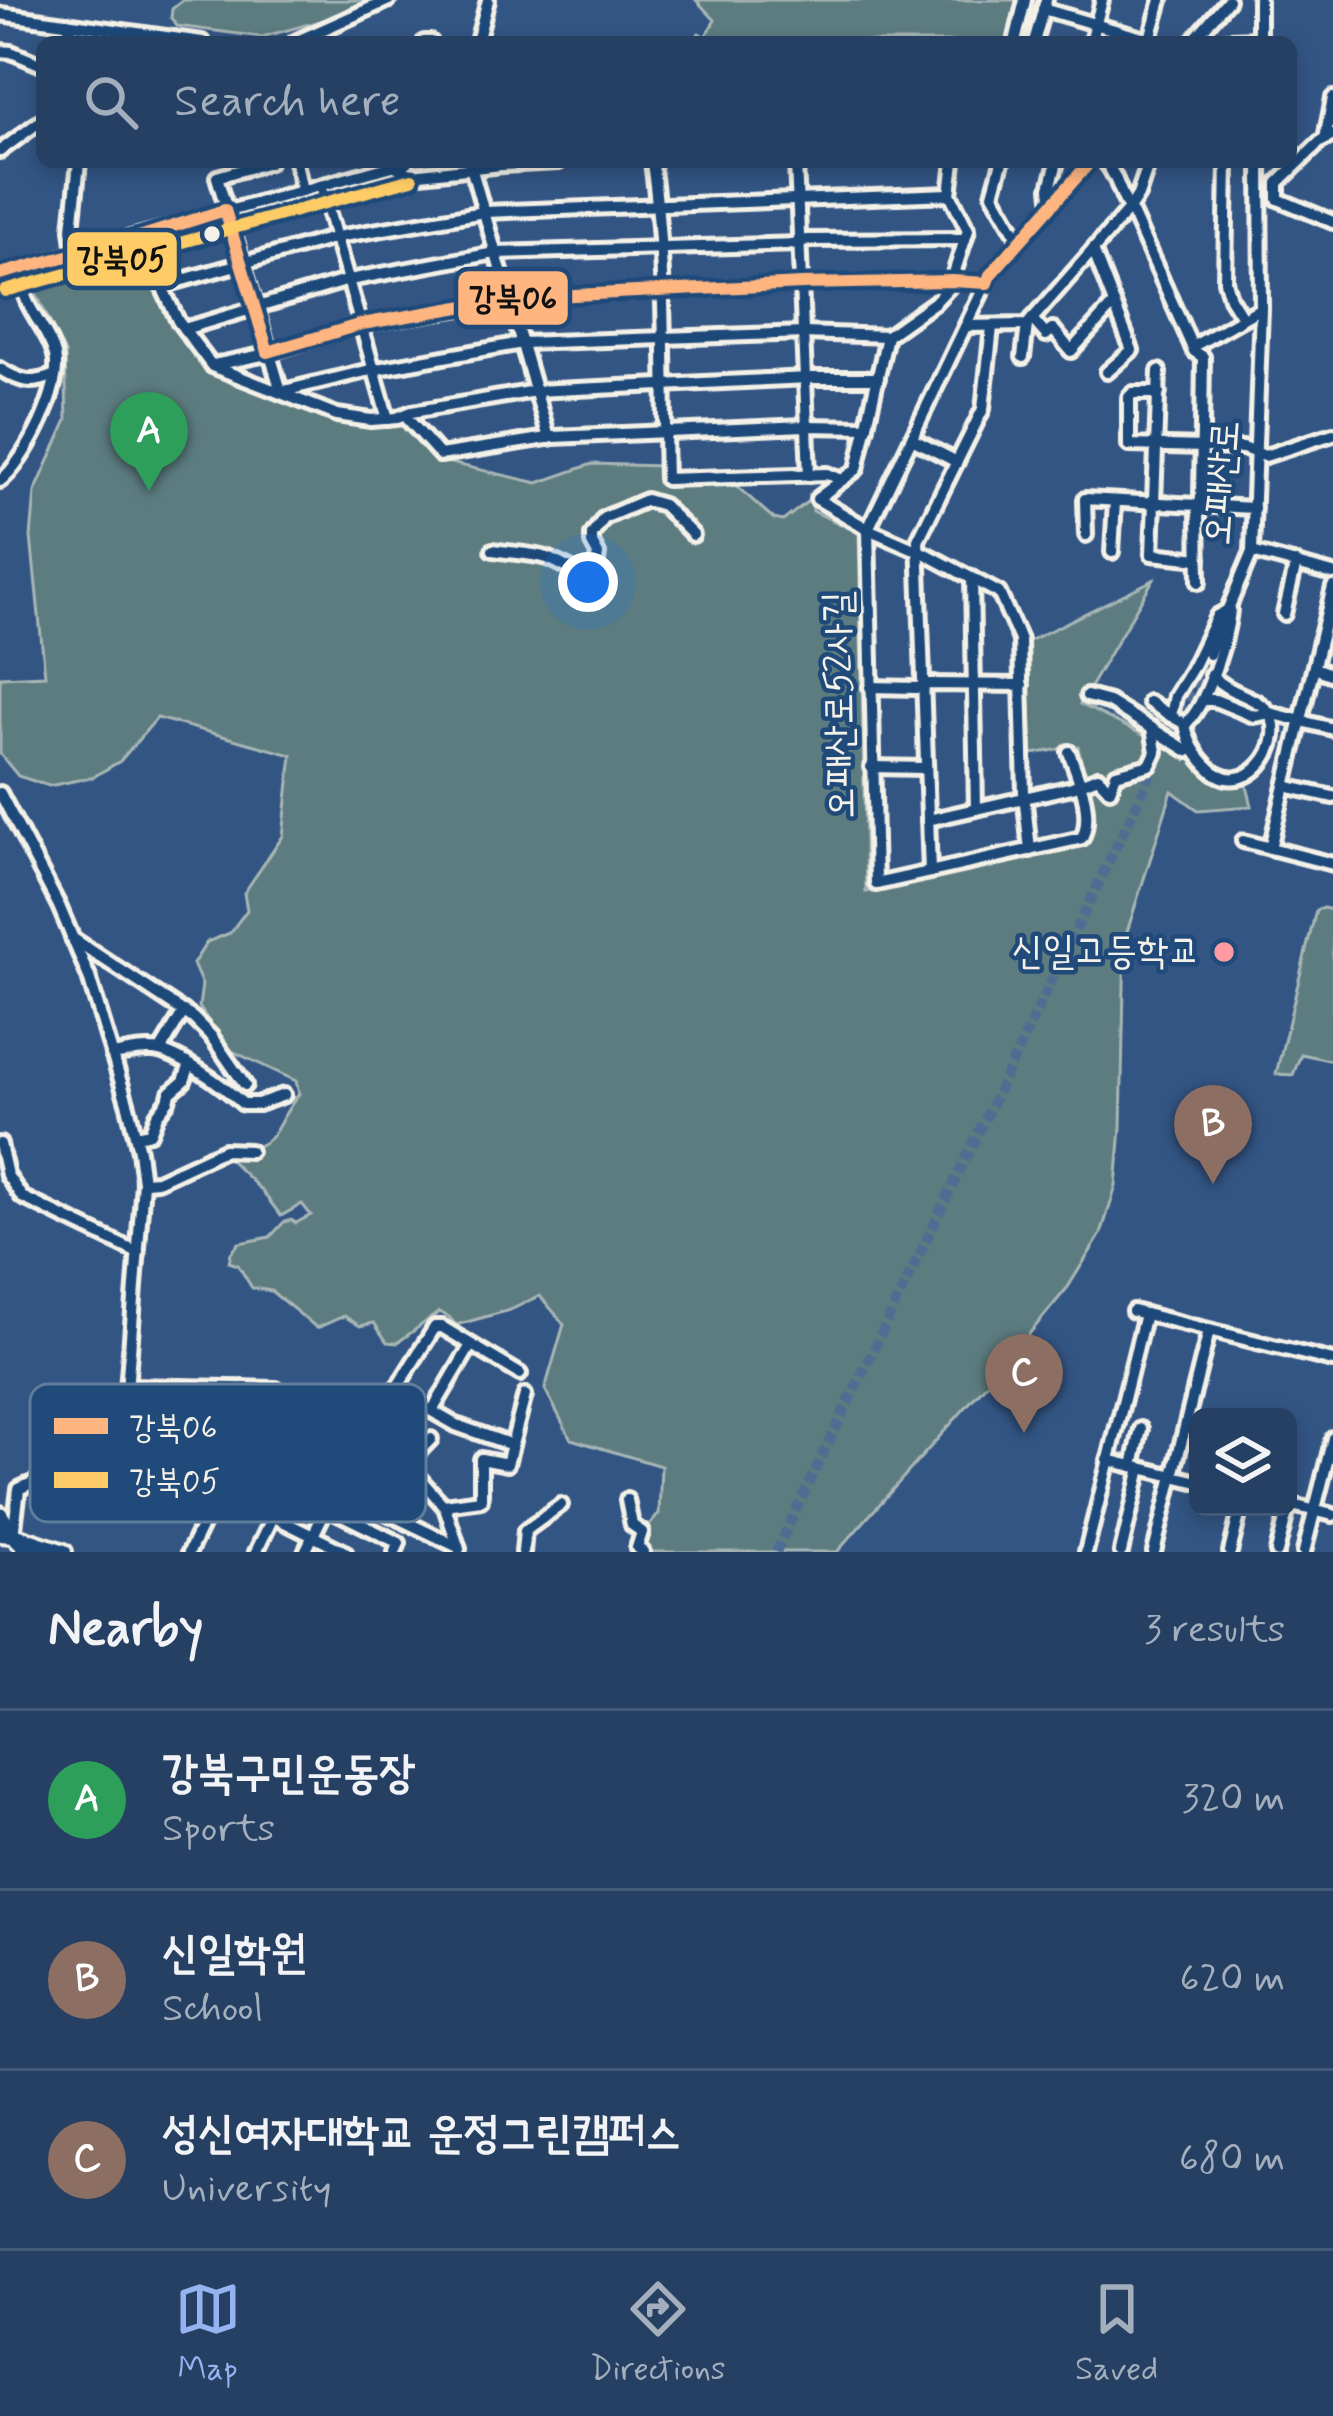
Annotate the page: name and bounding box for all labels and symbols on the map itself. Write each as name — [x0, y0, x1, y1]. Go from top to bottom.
unlabelled marker — [201, 223, 223, 245]
line badge: 강북05 — [65, 230, 179, 288]
text: 강북05 — [76, 239, 168, 283]
line badge: 강북06 — [456, 269, 570, 327]
text: 강북06 — [469, 278, 557, 322]
pin: A — [110, 392, 188, 491]
street label: 오패산로 — [1193, 419, 1253, 547]
your location — [558, 552, 618, 612]
street label: 오패산로52사길 — [814, 591, 868, 819]
place label: 신일고등학교 — [1012, 927, 1200, 978]
marker: 신일고등학교 — [1211, 939, 1237, 965]
pin: B — [1174, 1085, 1252, 1184]
pin: C — [985, 1334, 1063, 1433]
legend — [30, 1384, 426, 1522]
text: 강북06 — [129, 1407, 217, 1451]
text: 강북05 — [129, 1461, 220, 1505]

